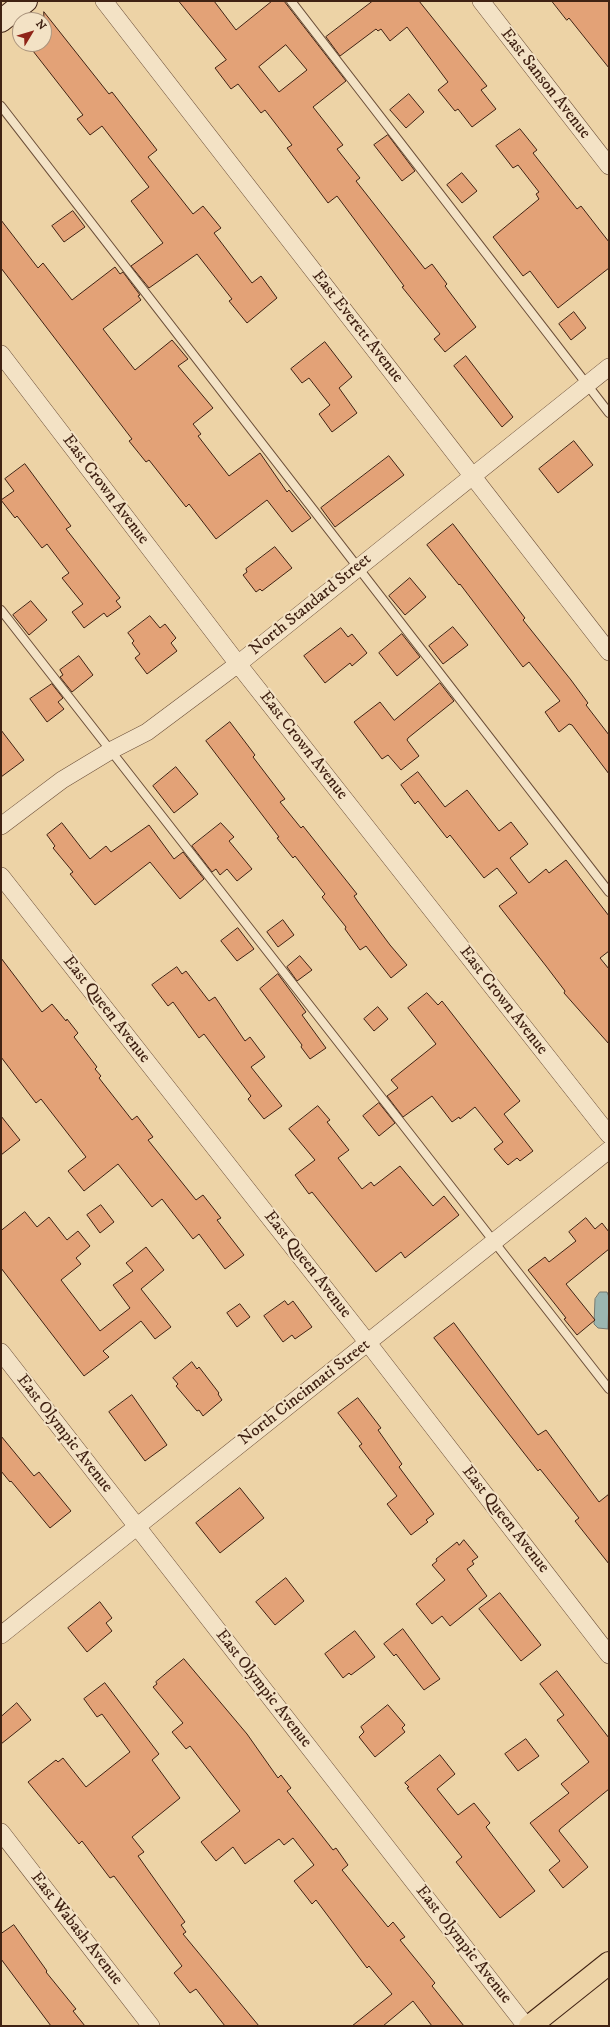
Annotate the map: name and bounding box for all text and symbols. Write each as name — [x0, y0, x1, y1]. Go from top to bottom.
north arrow — [12, 12, 52, 52]
text: N — [32, 17, 49, 33]
street label: East Sanson Avenue — [496, 25, 594, 143]
street label: East Everett Avenue — [307, 267, 407, 387]
street label: East Crown Avenue — [57, 431, 153, 549]
street label: North Standard Street — [246, 550, 376, 660]
street label: East Crown Avenue — [254, 688, 352, 804]
street label: East Crown Avenue — [454, 943, 552, 1059]
street label: East Queen Avenue — [58, 952, 154, 1068]
street label: East Queen Avenue — [259, 1207, 355, 1323]
street label: North Cincinnati Street — [235, 1335, 375, 1451]
street label: East Olympic Avenue — [11, 1371, 117, 1497]
street label: East Queen Avenue — [457, 1462, 553, 1578]
street label: East Olympic Avenue — [210, 1626, 316, 1752]
street label: East Wabash Avenue — [25, 1868, 127, 1990]
street label: East Olympic Avenue — [410, 1882, 516, 2008]

